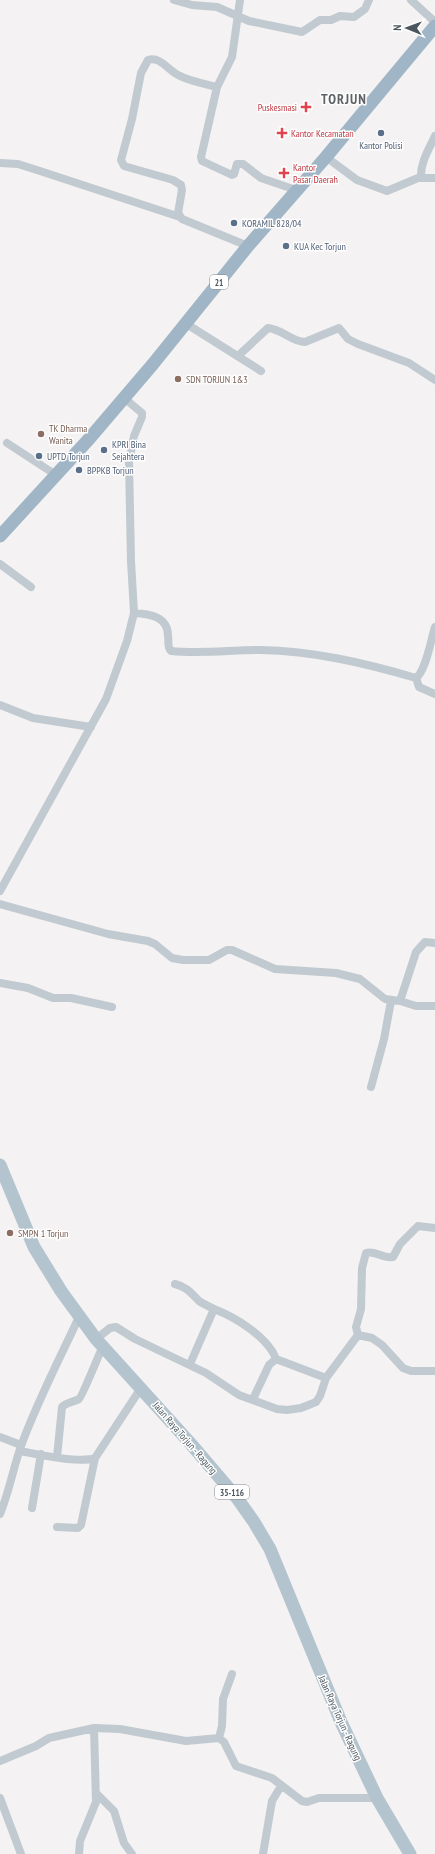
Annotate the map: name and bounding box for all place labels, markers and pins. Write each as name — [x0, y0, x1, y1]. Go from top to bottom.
place label: Puskesmasi — [258, 101, 297, 114]
marker: Puskesmasi — [300, 101, 312, 113]
marker: Kantor Kecamatan — [276, 127, 288, 139]
place label: Kantor Kecamatan — [291, 127, 354, 140]
marker: Kantor Polisi — [376, 128, 386, 138]
place label: Kantor Polisi — [359, 139, 403, 152]
place label: Kantor Pasar Daerah — [293, 161, 338, 186]
marker: Kantor Pasar Daerah — [278, 167, 290, 179]
place label: KORAMIL 828/04 — [242, 217, 302, 230]
marker: KORAMIL 828/04 — [229, 218, 239, 228]
place label: KUA Kec Torjun — [294, 240, 346, 253]
marker: KUA Kec Torjun — [281, 241, 291, 251]
place label: SDN TORJUN 1&3 — [186, 373, 248, 386]
marker: SDN TORJUN 1&3 — [173, 374, 183, 384]
place label: TK Dharma Wanita — [49, 422, 87, 447]
marker: TK Dharma Wanita — [36, 429, 46, 439]
place label: KPRI Bina Sejahtera — [112, 438, 146, 463]
marker: KPRI Bina Sejahtera — [99, 445, 109, 455]
place label: UPTD Torjun — [47, 450, 90, 463]
marker: UPTD Torjun — [34, 451, 44, 461]
place label: BPPKB Torjun — [87, 464, 134, 477]
marker: BPPKB Torjun — [74, 465, 84, 475]
place label: SMPN 1 Torjun — [18, 1227, 68, 1240]
marker: SMPN 1 Torjun — [5, 1228, 15, 1238]

